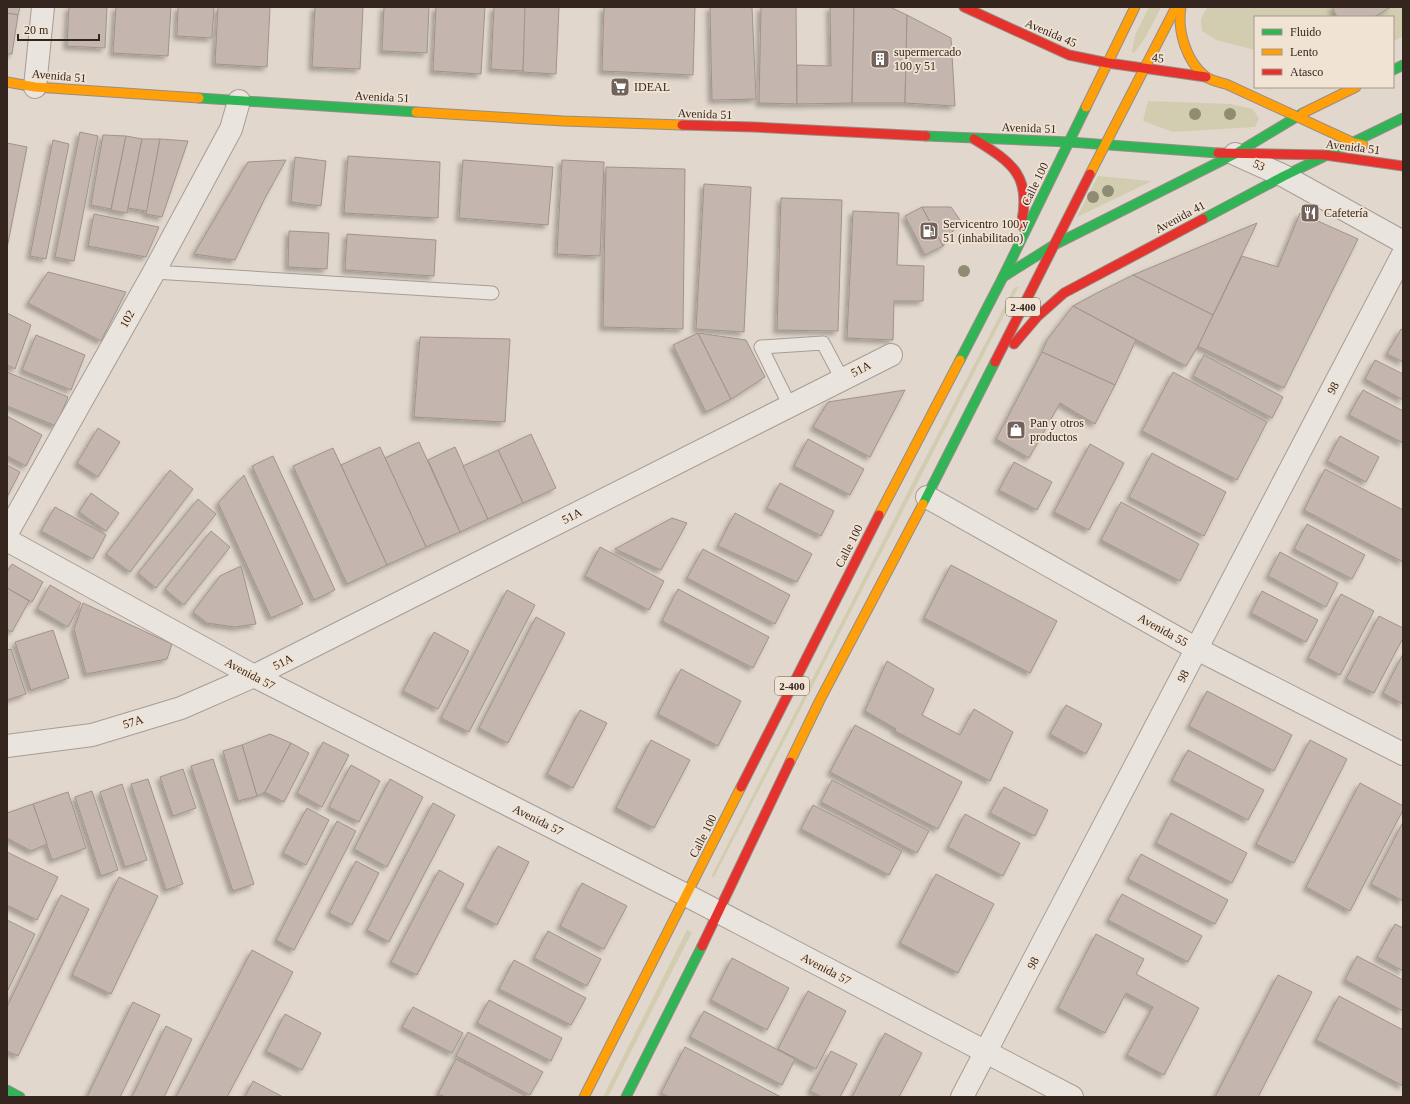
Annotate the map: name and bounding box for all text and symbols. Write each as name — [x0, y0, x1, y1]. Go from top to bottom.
scale bar — [18, 16, 99, 42]
street label: Avenida 45 — [1023, 16, 1079, 50]
legend — [1254, 16, 1394, 88]
text: 20 m — [24, 23, 49, 37]
text: Fluido — [1290, 25, 1321, 39]
place label: supermercado 100 y 51 — [894, 45, 961, 73]
text: Lento — [1290, 45, 1318, 59]
building icon: supermercado 100 y 51 — [869, 48, 891, 70]
street label: 45 — [1151, 50, 1165, 66]
text: Atasco — [1290, 65, 1323, 79]
street label: Avenida 51 — [31, 67, 87, 85]
supermarket icon: IDEAL — [609, 76, 631, 98]
place label: IDEAL — [634, 80, 670, 94]
street label: Avenida 51 — [354, 89, 410, 105]
street label: Avenida 51 — [677, 106, 733, 122]
street label: Avenida 51 — [1001, 120, 1057, 136]
street label: Avenida 51 — [1325, 137, 1381, 157]
street label: 53 — [1251, 156, 1267, 174]
street label: Calle 100 — [1019, 160, 1051, 208]
street label: Avenida 41 — [1153, 198, 1207, 236]
restaurant icon: Cafetería — [1299, 202, 1321, 224]
place label: Cafetería — [1324, 206, 1369, 220]
place label: Servicentro 100 y 51 (inhabilitado) — [943, 217, 1028, 245]
fuel station icon: Servicentro 100 y 51 (inhabilitado) — [918, 220, 940, 242]
road number: 2-400 — [1006, 298, 1040, 316]
street label: 102 — [117, 308, 137, 330]
street label: 51A — [849, 358, 874, 380]
street label: 98 — [1324, 379, 1342, 397]
place label: Pan y otros productos — [1030, 416, 1084, 444]
shop icon: Pan y otros productos — [1005, 419, 1027, 441]
street label: 51A — [560, 505, 585, 527]
street label: Calle 100 — [832, 522, 866, 570]
street label: Avenida 55 — [1136, 611, 1190, 649]
street label: 51A — [271, 651, 296, 673]
street label: Avenida 57 — [223, 655, 277, 693]
street label: 98 — [1174, 667, 1192, 685]
road number: 2-400 — [775, 677, 809, 695]
street label: 57A — [121, 712, 145, 732]
street label: Avenida 57 — [510, 801, 566, 839]
street label: Calle 100 — [686, 812, 720, 860]
street label: Avenida 57 — [799, 950, 853, 988]
street label: 98 — [1024, 954, 1042, 972]

